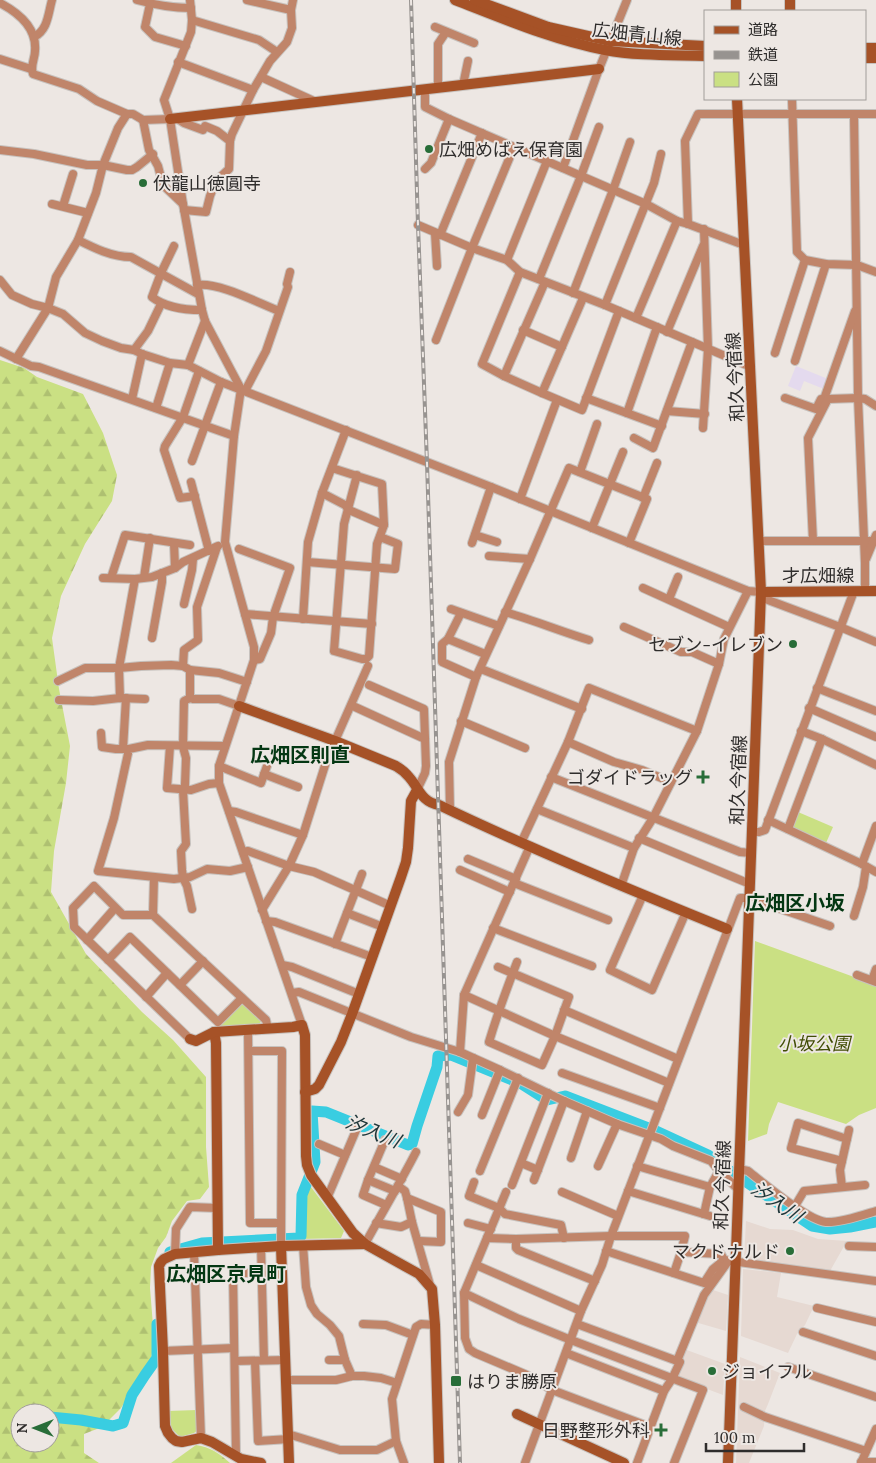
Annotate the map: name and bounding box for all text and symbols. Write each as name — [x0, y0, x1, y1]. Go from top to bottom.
legend — [704, 10, 866, 100]
street label: 広畑青山線 — [591, 18, 683, 50]
text: 道路 — [748, 20, 778, 39]
text: 鉄道 — [748, 45, 778, 64]
text: 公園 — [748, 70, 778, 89]
place label: 広畑めばえ保育園 — [439, 138, 583, 161]
marker: 広畑めばえ保育園 — [423, 143, 435, 155]
place label: 伏龍山徳圓寺 — [153, 172, 261, 195]
marker: 伏龍山徳圓寺 — [137, 177, 149, 189]
street label: 和久今宿線 — [721, 331, 749, 423]
street label: 才広畑線 — [782, 564, 854, 587]
place label: セブン-イレブン — [648, 633, 783, 656]
marker: セブン-イレブン — [787, 638, 799, 650]
street label: 和久今宿線 — [725, 735, 751, 825]
district label: 広畑区則直 — [250, 742, 350, 767]
place label: ゴダイドラッグ — [567, 766, 693, 789]
marker: ゴダイドラッグ — [697, 771, 709, 783]
district label: 広畑区小坂 — [745, 890, 845, 915]
park label: 小坂公園 — [778, 1032, 853, 1055]
water label: 汐入川 — [342, 1109, 406, 1154]
street label: 和久今宿線 — [709, 1140, 735, 1230]
water label: 汐入川 — [747, 1176, 809, 1229]
place label: マクドナルド — [672, 1240, 780, 1263]
marker: マクドナルド — [784, 1245, 796, 1257]
district label: 広畑区京見町 — [166, 1261, 286, 1286]
place label: ジョイフル — [722, 1360, 812, 1383]
marker: ジョイフル — [706, 1365, 718, 1377]
place label: はりま勝原 — [467, 1370, 557, 1393]
marker: はりま勝原 — [449, 1374, 463, 1388]
north arrow — [10, 1403, 60, 1453]
place label: 日野整形外科 — [542, 1419, 650, 1442]
scale bar — [706, 1420, 804, 1452]
text: N — [13, 1422, 31, 1433]
marker: 日野整形外科 — [654, 1423, 668, 1437]
text: 100 m — [714, 1428, 755, 1447]

